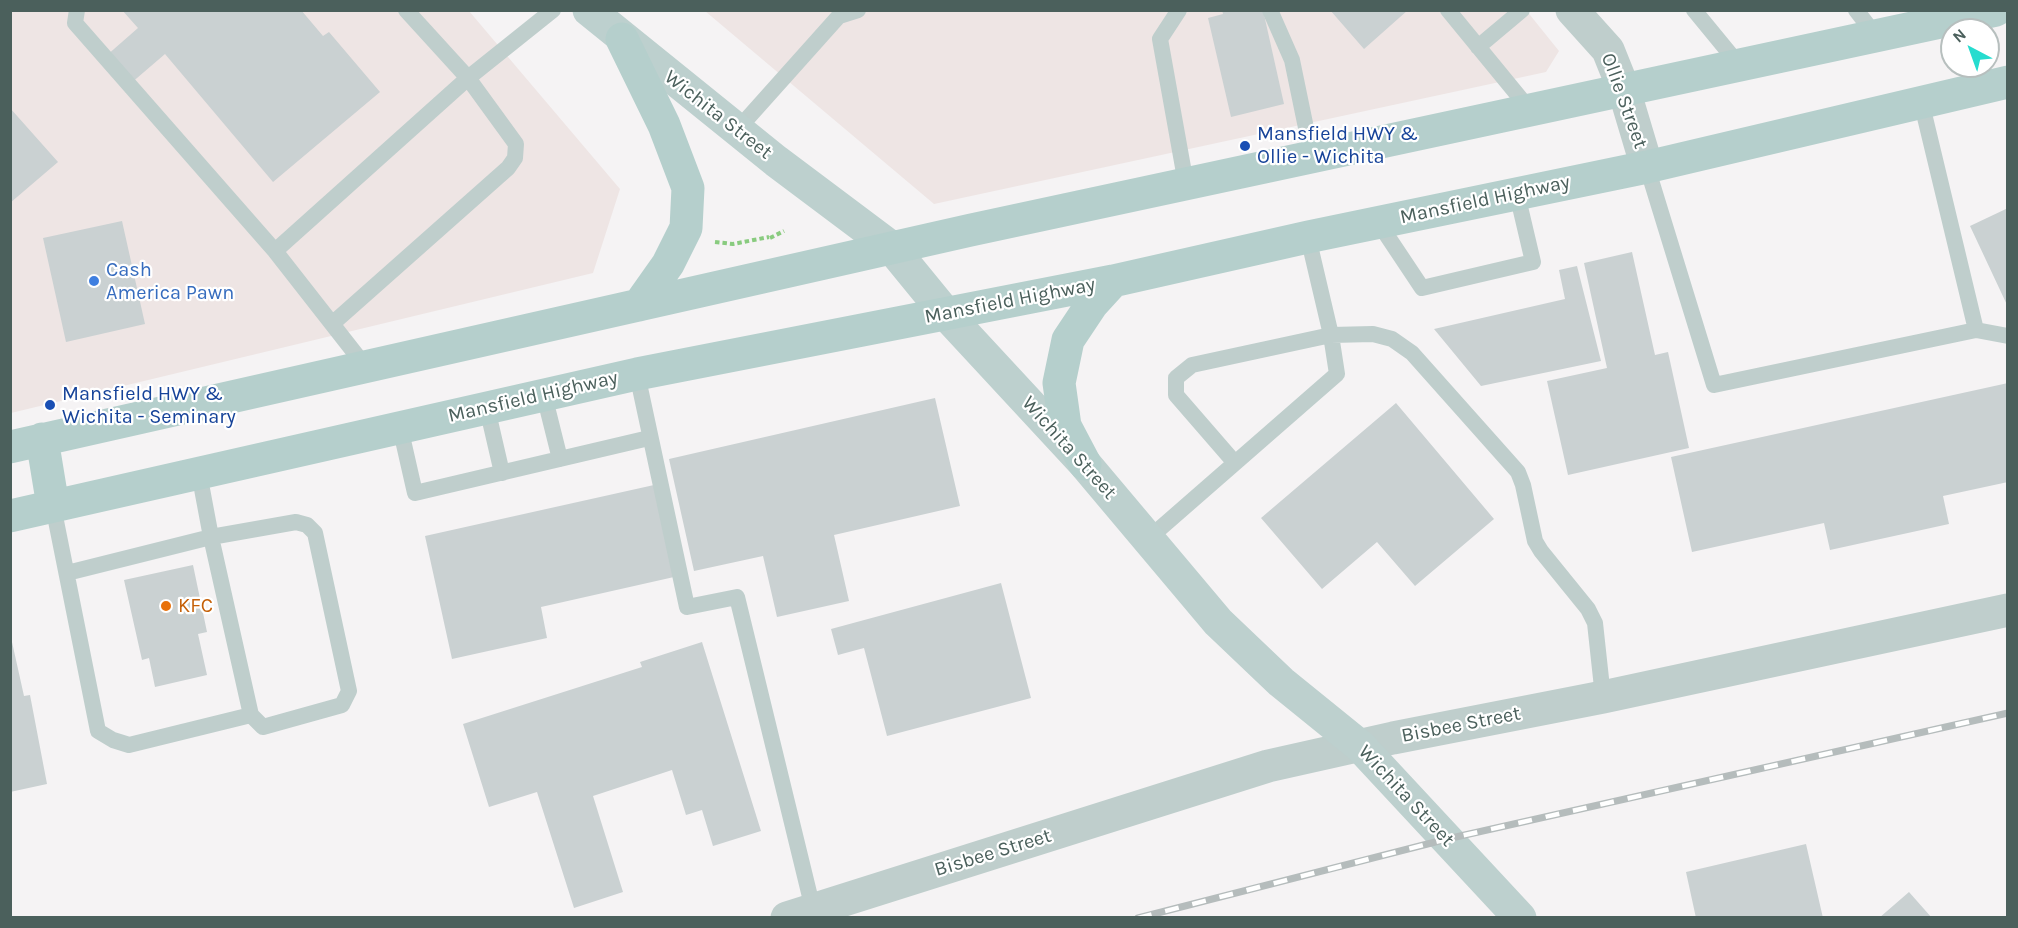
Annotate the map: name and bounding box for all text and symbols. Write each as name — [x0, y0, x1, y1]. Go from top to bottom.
north arrow — [1940, 18, 2000, 78]
text: N — [1949, 25, 1970, 46]
street label: Ollie Street — [1596, 50, 1652, 152]
street label: Wichita Street — [659, 65, 777, 165]
place label: Mansfield HWY & Ollie - Wichita — [1257, 122, 1418, 169]
marker: Mansfield HWY & Ollie - Wichita — [1238, 139, 1252, 153]
street label: Mansfield Highway — [1398, 170, 1572, 230]
place label: Cash America Pawn — [106, 258, 234, 305]
street label: Mansfield Highway — [923, 273, 1097, 329]
marker: Cash America Pawn — [87, 274, 101, 288]
street label: Mansfield Highway — [446, 366, 620, 428]
place label: Mansfield HWY & Wichita - Seminary — [62, 382, 236, 429]
street label: Wichita Street — [1016, 392, 1122, 504]
marker: Mansfield HWY & Wichita - Seminary — [43, 398, 57, 412]
place label: KFC — [178, 594, 213, 618]
marker: KFC — [159, 599, 173, 613]
street label: Bisbee Street — [1399, 702, 1523, 748]
street label: Wichita Street — [1353, 740, 1459, 852]
street label: Bisbee Street — [932, 824, 1054, 882]

